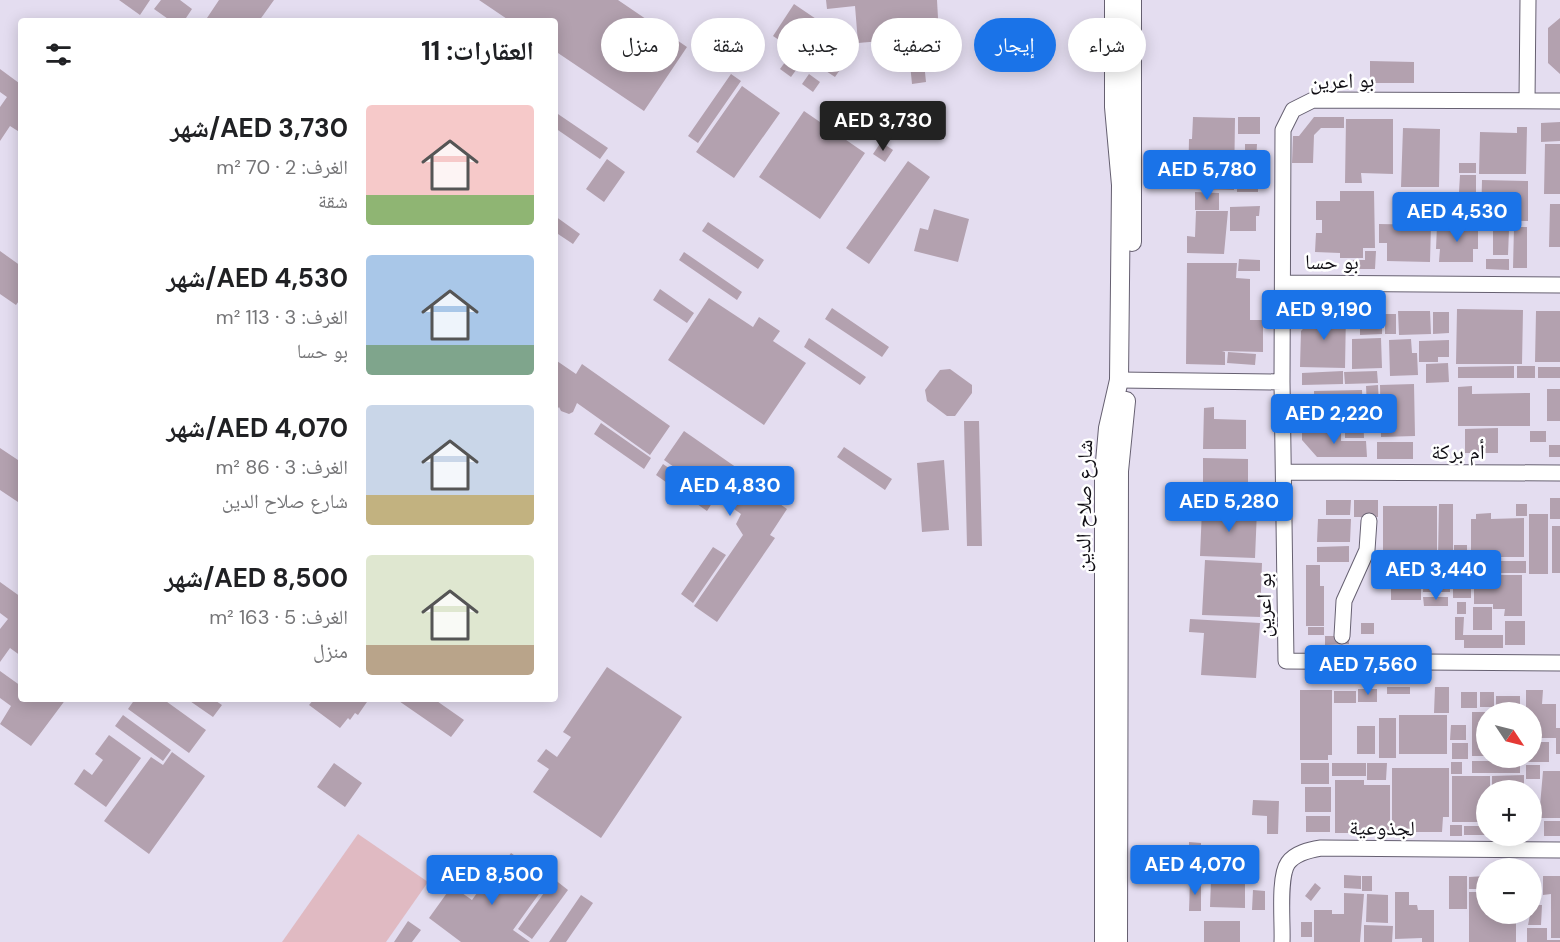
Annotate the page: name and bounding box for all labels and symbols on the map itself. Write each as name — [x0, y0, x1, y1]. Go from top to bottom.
street label: بو اعرين — [1309, 66, 1375, 96]
pin: AED 3,730 — [814, 101, 952, 152]
pin: AED 5,780 — [1138, 150, 1276, 201]
pin: AED 4,530 — [1388, 192, 1526, 243]
street label: بو حسا — [1305, 248, 1359, 276]
pin: AED 9,190 — [1255, 290, 1393, 341]
pin: AED 2,220 — [1265, 394, 1403, 445]
street label: أم بركة — [1431, 438, 1485, 466]
street label: شارع صلاح الدين — [1069, 439, 1099, 573]
pin: AED 4,830 — [661, 466, 799, 517]
pin: AED 5,280 — [1160, 482, 1298, 533]
pin: AED 3,440 — [1367, 550, 1505, 601]
street label: بو اعرين — [1250, 573, 1278, 637]
pin: AED 7,560 — [1299, 645, 1437, 696]
north arrow — [1476, 702, 1542, 768]
street label: لجذوعية — [1349, 813, 1415, 843]
pin: AED 4,070 — [1126, 845, 1264, 896]
pin: AED 8,500 — [423, 855, 561, 906]

